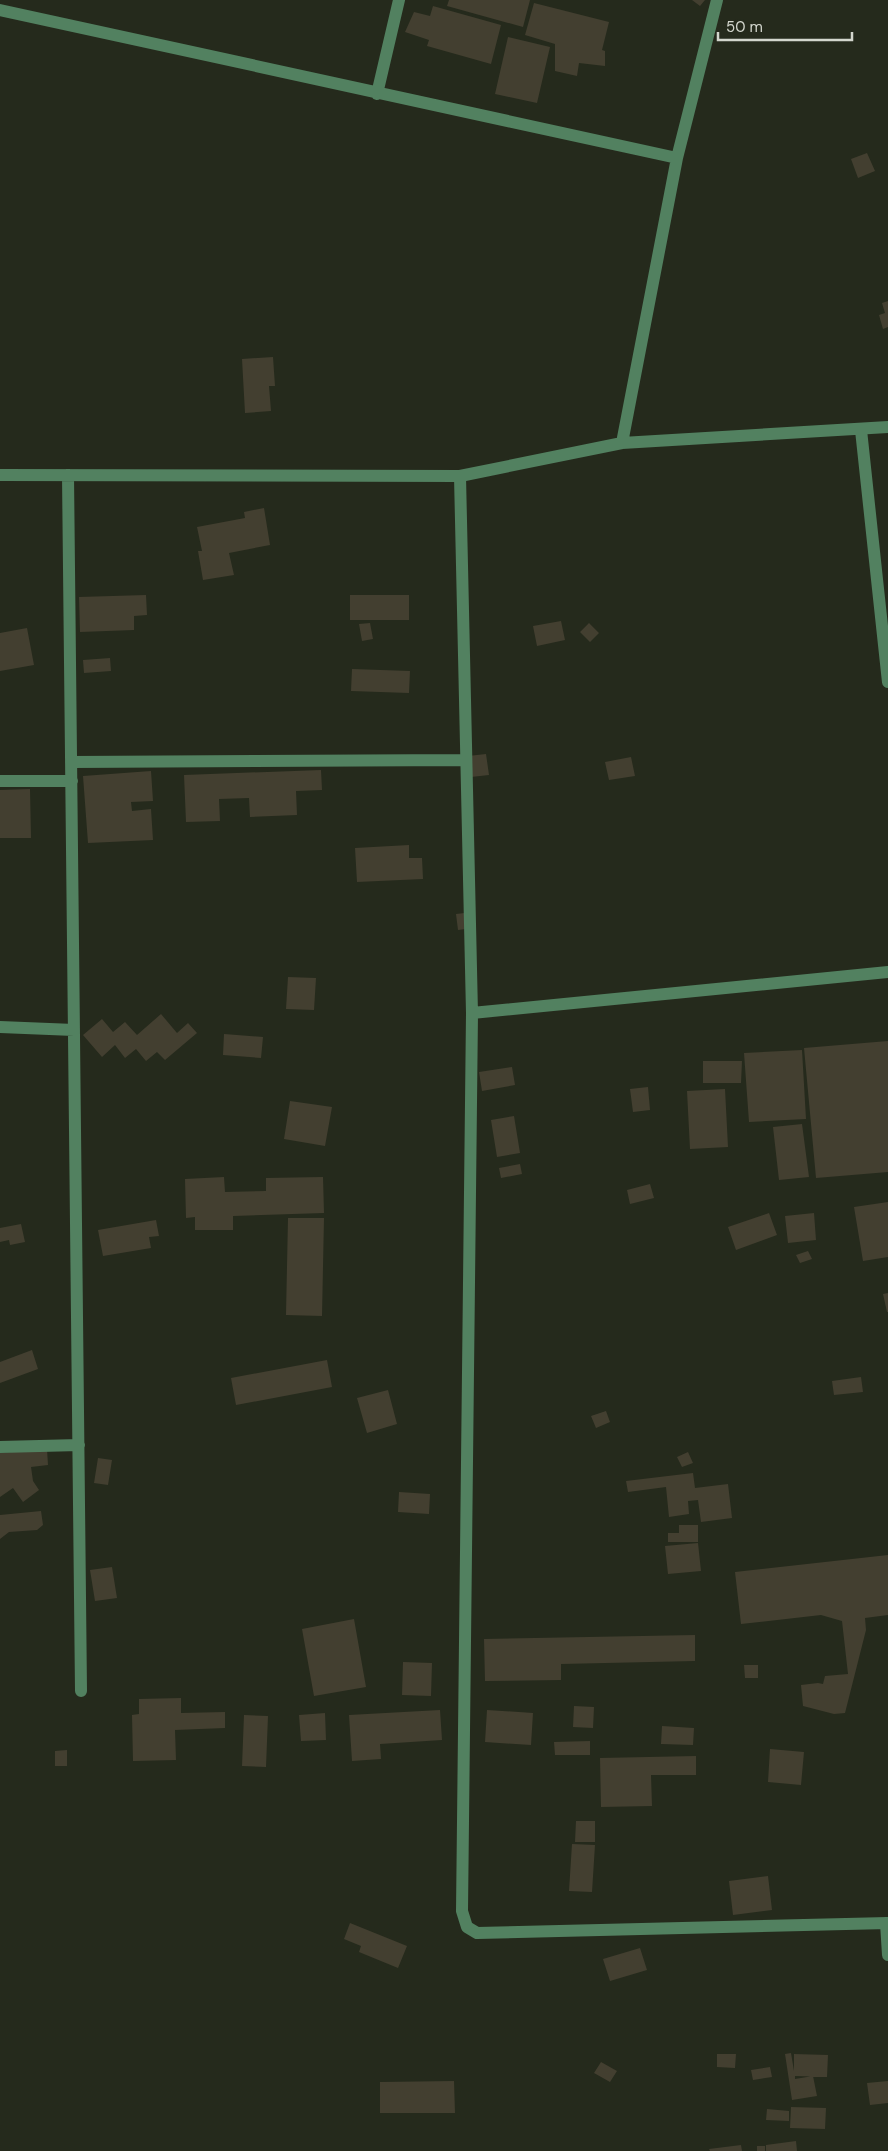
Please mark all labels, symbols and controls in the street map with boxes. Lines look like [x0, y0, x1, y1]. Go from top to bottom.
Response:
scale bar [718, 10, 852, 42]
text: 50 m [726, 17, 763, 37]

